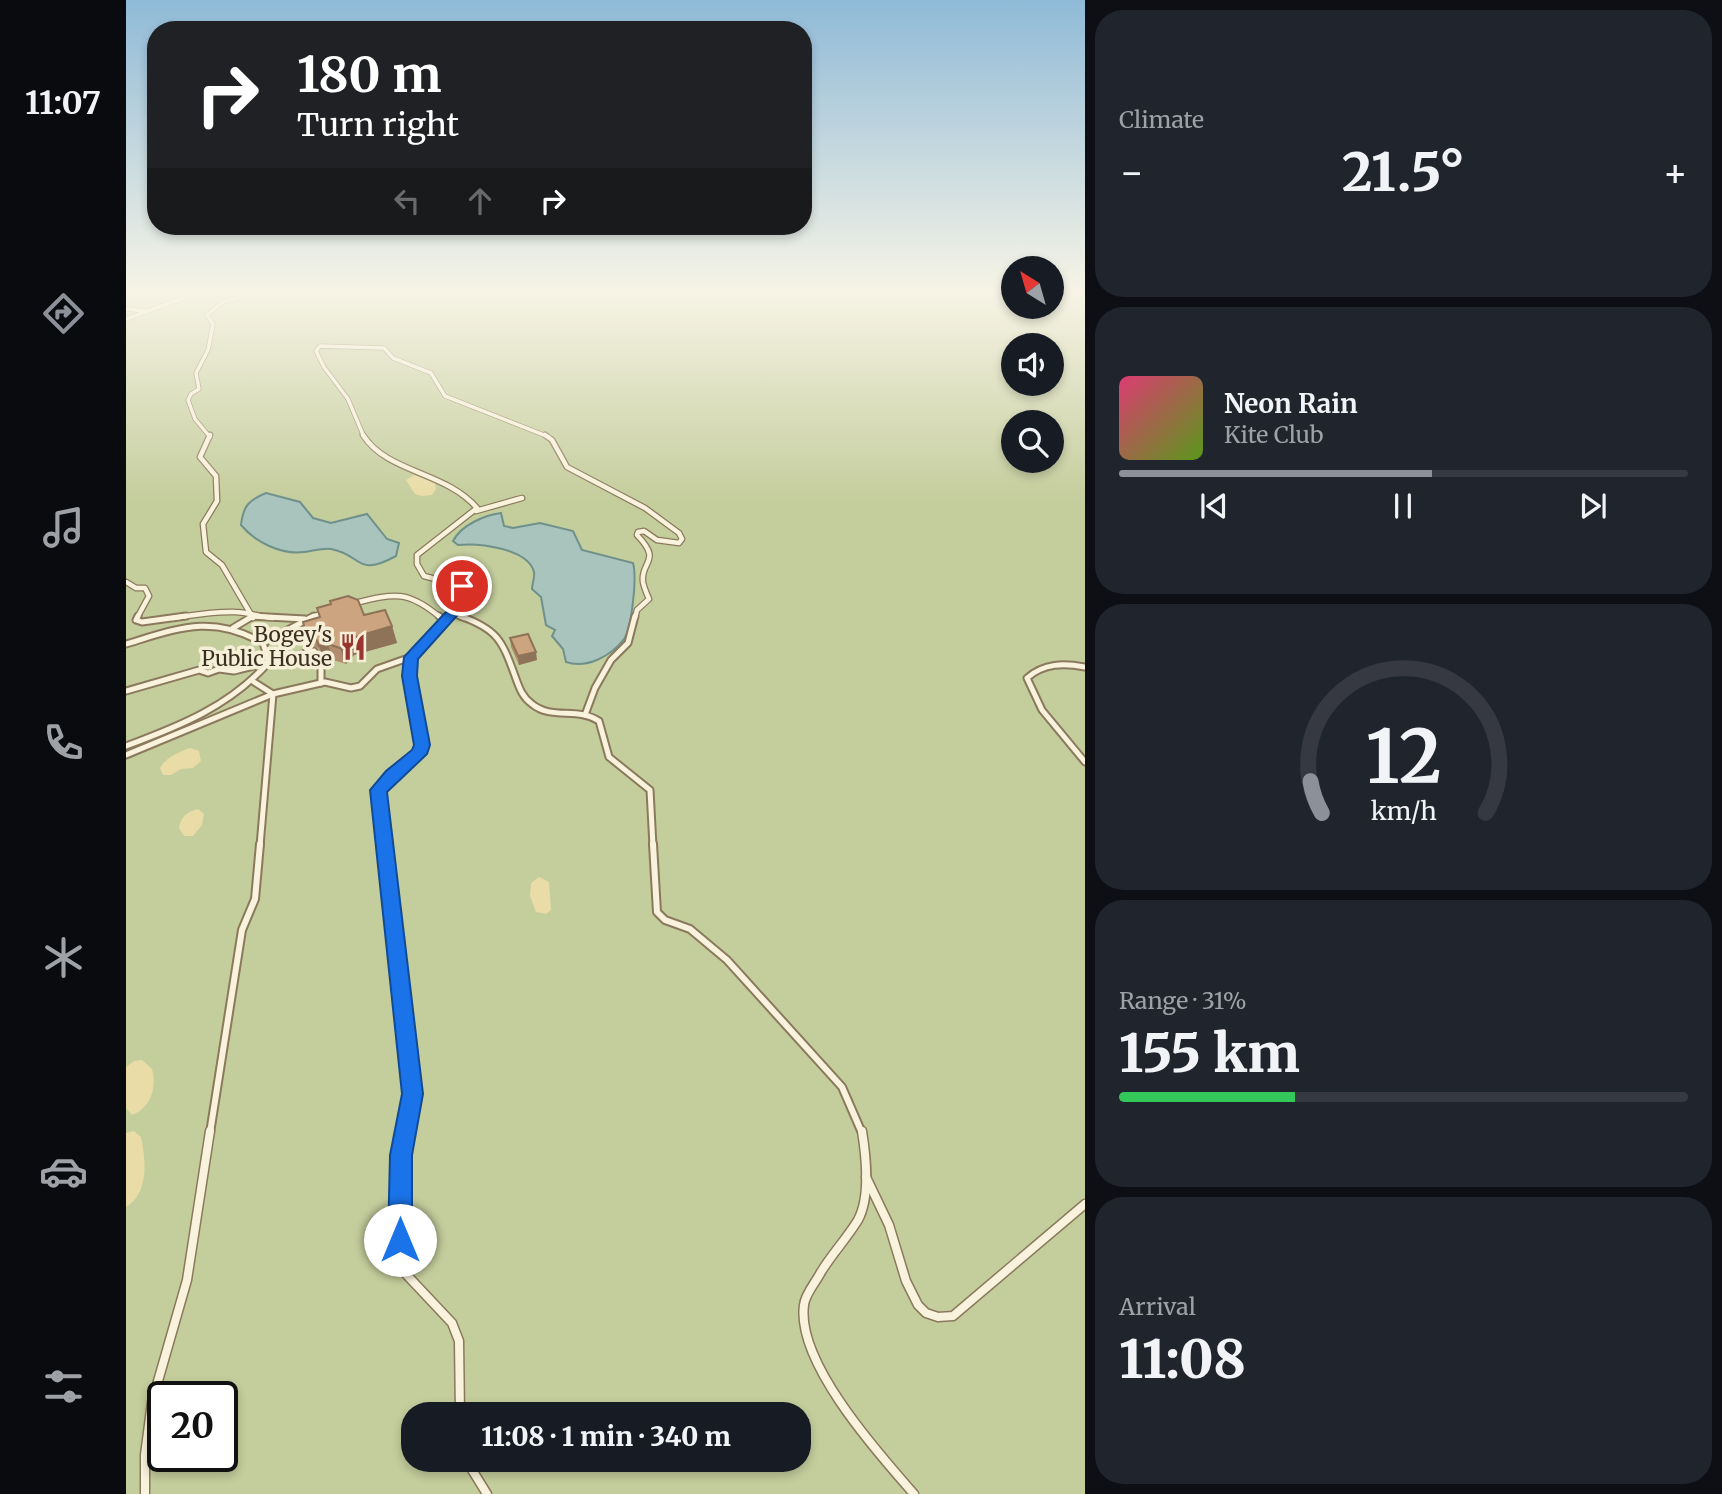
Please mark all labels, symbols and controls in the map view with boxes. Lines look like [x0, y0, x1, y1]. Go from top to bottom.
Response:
text: 180 m [297, 44, 442, 105]
icon: right [182, 49, 273, 140]
text: 11:07 [25, 83, 101, 123]
text: Turn right [297, 105, 459, 145]
text: Climate [1119, 105, 1204, 134]
text: 21.5° [1342, 140, 1465, 205]
text: − [1119, 149, 1144, 196]
text: + [1663, 149, 1688, 196]
icon: left [388, 182, 426, 220]
icon: ahead [461, 182, 499, 220]
icon: right [534, 182, 572, 220]
north arrow [1001, 256, 1064, 318]
map controls [1001, 256, 1064, 473]
icon: directions [39, 289, 88, 338]
button: sound [1001, 333, 1064, 396]
text: Neon Rain [1224, 387, 1358, 420]
button: search [1001, 410, 1064, 473]
text: Kite Club [1224, 420, 1323, 449]
icon: previous [1195, 487, 1233, 525]
icon: pause [1384, 487, 1422, 525]
icon: next [1574, 487, 1612, 525]
icon: music [39, 503, 88, 552]
pin [432, 556, 492, 616]
icon: arrive [443, 567, 481, 605]
place label: Bogey's Public House [201, 621, 332, 672]
restaurant icon: Bogey's Public House [338, 632, 368, 662]
text: 12 [1366, 711, 1441, 803]
icon: phone [39, 718, 88, 767]
text: km/h [1370, 795, 1437, 827]
icon: climate [39, 933, 88, 982]
text: Range · 31% [1119, 986, 1246, 1015]
text: 155 km [1119, 1021, 1300, 1086]
icon: car [39, 1147, 88, 1196]
position arrow [363, 1203, 437, 1277]
text: Arrival [1119, 1292, 1196, 1321]
text: 11:08 [1119, 1327, 1246, 1392]
icon: filters [39, 1362, 88, 1411]
speed limit sign: 20 [147, 1381, 238, 1472]
text: 11:08 · 1 min · 340 m [481, 1420, 731, 1453]

